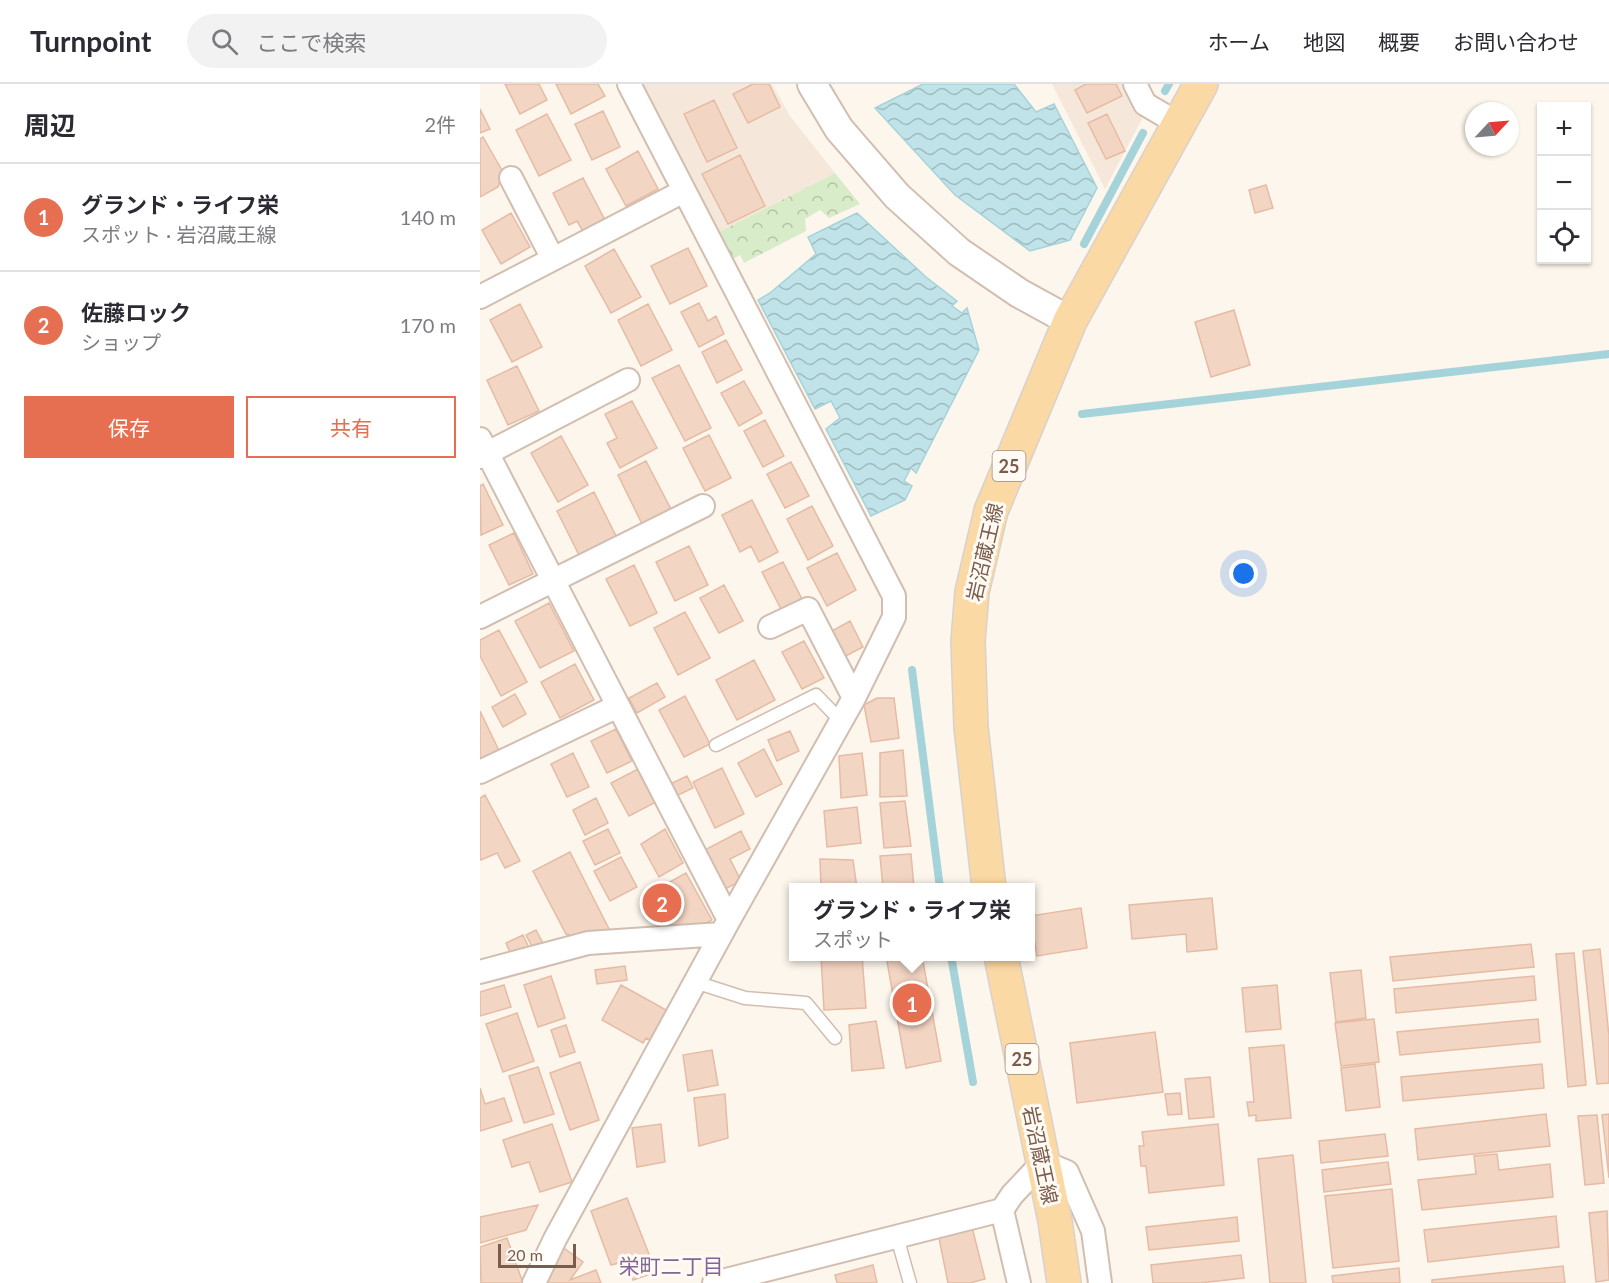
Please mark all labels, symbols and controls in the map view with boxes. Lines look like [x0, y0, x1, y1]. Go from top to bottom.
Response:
search box [187, 14, 607, 68]
text: Turnpoint [30, 24, 151, 58]
icon: search [208, 25, 241, 58]
text: ここで検索 [256, 29, 366, 56]
text: ホーム [1208, 29, 1270, 54]
text: 地図 [1303, 29, 1345, 54]
text: 概要 [1378, 29, 1420, 54]
text: お問い合わせ [1453, 29, 1579, 54]
north arrow [1465, 102, 1519, 156]
map controls [1537, 102, 1591, 264]
button: + [1537, 102, 1591, 156]
text: 周辺 [24, 109, 76, 141]
text: 2件 [424, 112, 456, 136]
button: − [1537, 156, 1591, 210]
text: グランド・ライフ栄 [81, 191, 279, 218]
text: 1 [38, 205, 49, 229]
text: 140 m [400, 205, 456, 229]
button: locate [1537, 210, 1591, 264]
text: スポット · 岩沼蔵王線 [81, 222, 276, 246]
text: 佐藤ロック [81, 299, 191, 326]
text: 2 [38, 313, 49, 337]
text: 170 m [400, 313, 456, 337]
text: ショップ [81, 330, 161, 354]
button: 保存 [24, 396, 234, 458]
button: 共有 [246, 396, 456, 458]
road number: 25 [992, 451, 1026, 481]
street label: 岩沼蔵王線 [961, 501, 1007, 603]
your location [1229, 559, 1258, 588]
pin: 2 [642, 880, 681, 926]
popup [789, 883, 1035, 961]
text: グランド・ライフ栄 [813, 896, 1011, 923]
text: スポット [813, 927, 893, 951]
pin: 1 [892, 980, 932, 1026]
road number: 25 [1006, 1044, 1038, 1074]
street label: 岩沼蔵王線 [1019, 1104, 1063, 1206]
scale bar [498, 1241, 576, 1268]
text: 20 m [507, 1245, 543, 1264]
district label: 栄町二丁目 [619, 1253, 724, 1278]

